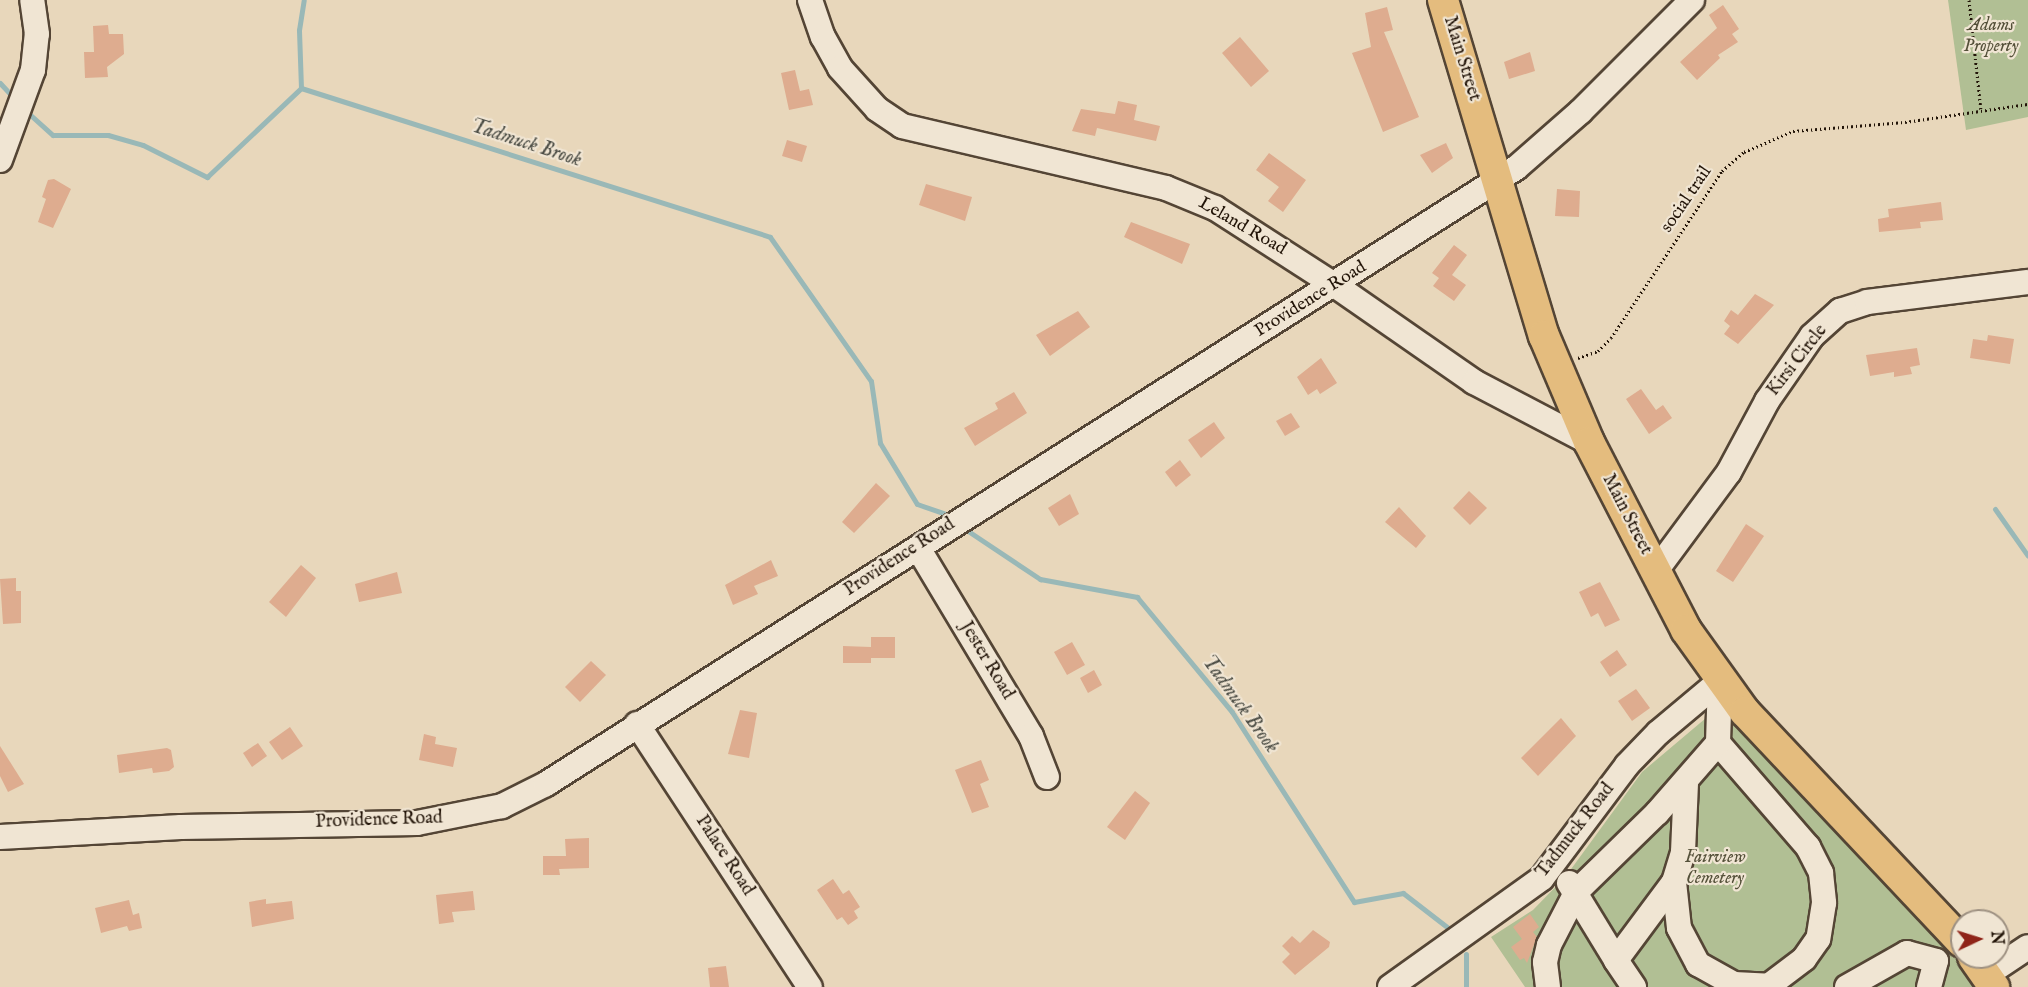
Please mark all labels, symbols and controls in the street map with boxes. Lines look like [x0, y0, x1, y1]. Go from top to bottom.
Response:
street label: Main Street [1438, 14, 1484, 104]
park label: Adams Property [1964, 16, 2018, 58]
water label: Tadmuck Brook [468, 114, 584, 172]
street label: social trail [1657, 163, 1717, 237]
street label: Leland Road [1194, 193, 1290, 261]
street label: Providence Road [1251, 257, 1371, 343]
street label: Kirsi Circle [1763, 321, 1833, 401]
street label: Main Street [1596, 471, 1656, 559]
street label: Providence Road [841, 514, 959, 602]
street label: Jester Road [954, 618, 1018, 704]
water label: Tadmuck Brook [1197, 650, 1283, 758]
street label: Tadmuck Road [1532, 779, 1620, 883]
street label: Providence Road [315, 808, 443, 834]
street label: Palace Road [690, 812, 758, 900]
park label: Fairview Cemetery [1685, 848, 1745, 890]
north arrow [1950, 909, 2010, 969]
text: N [1986, 930, 2006, 945]

